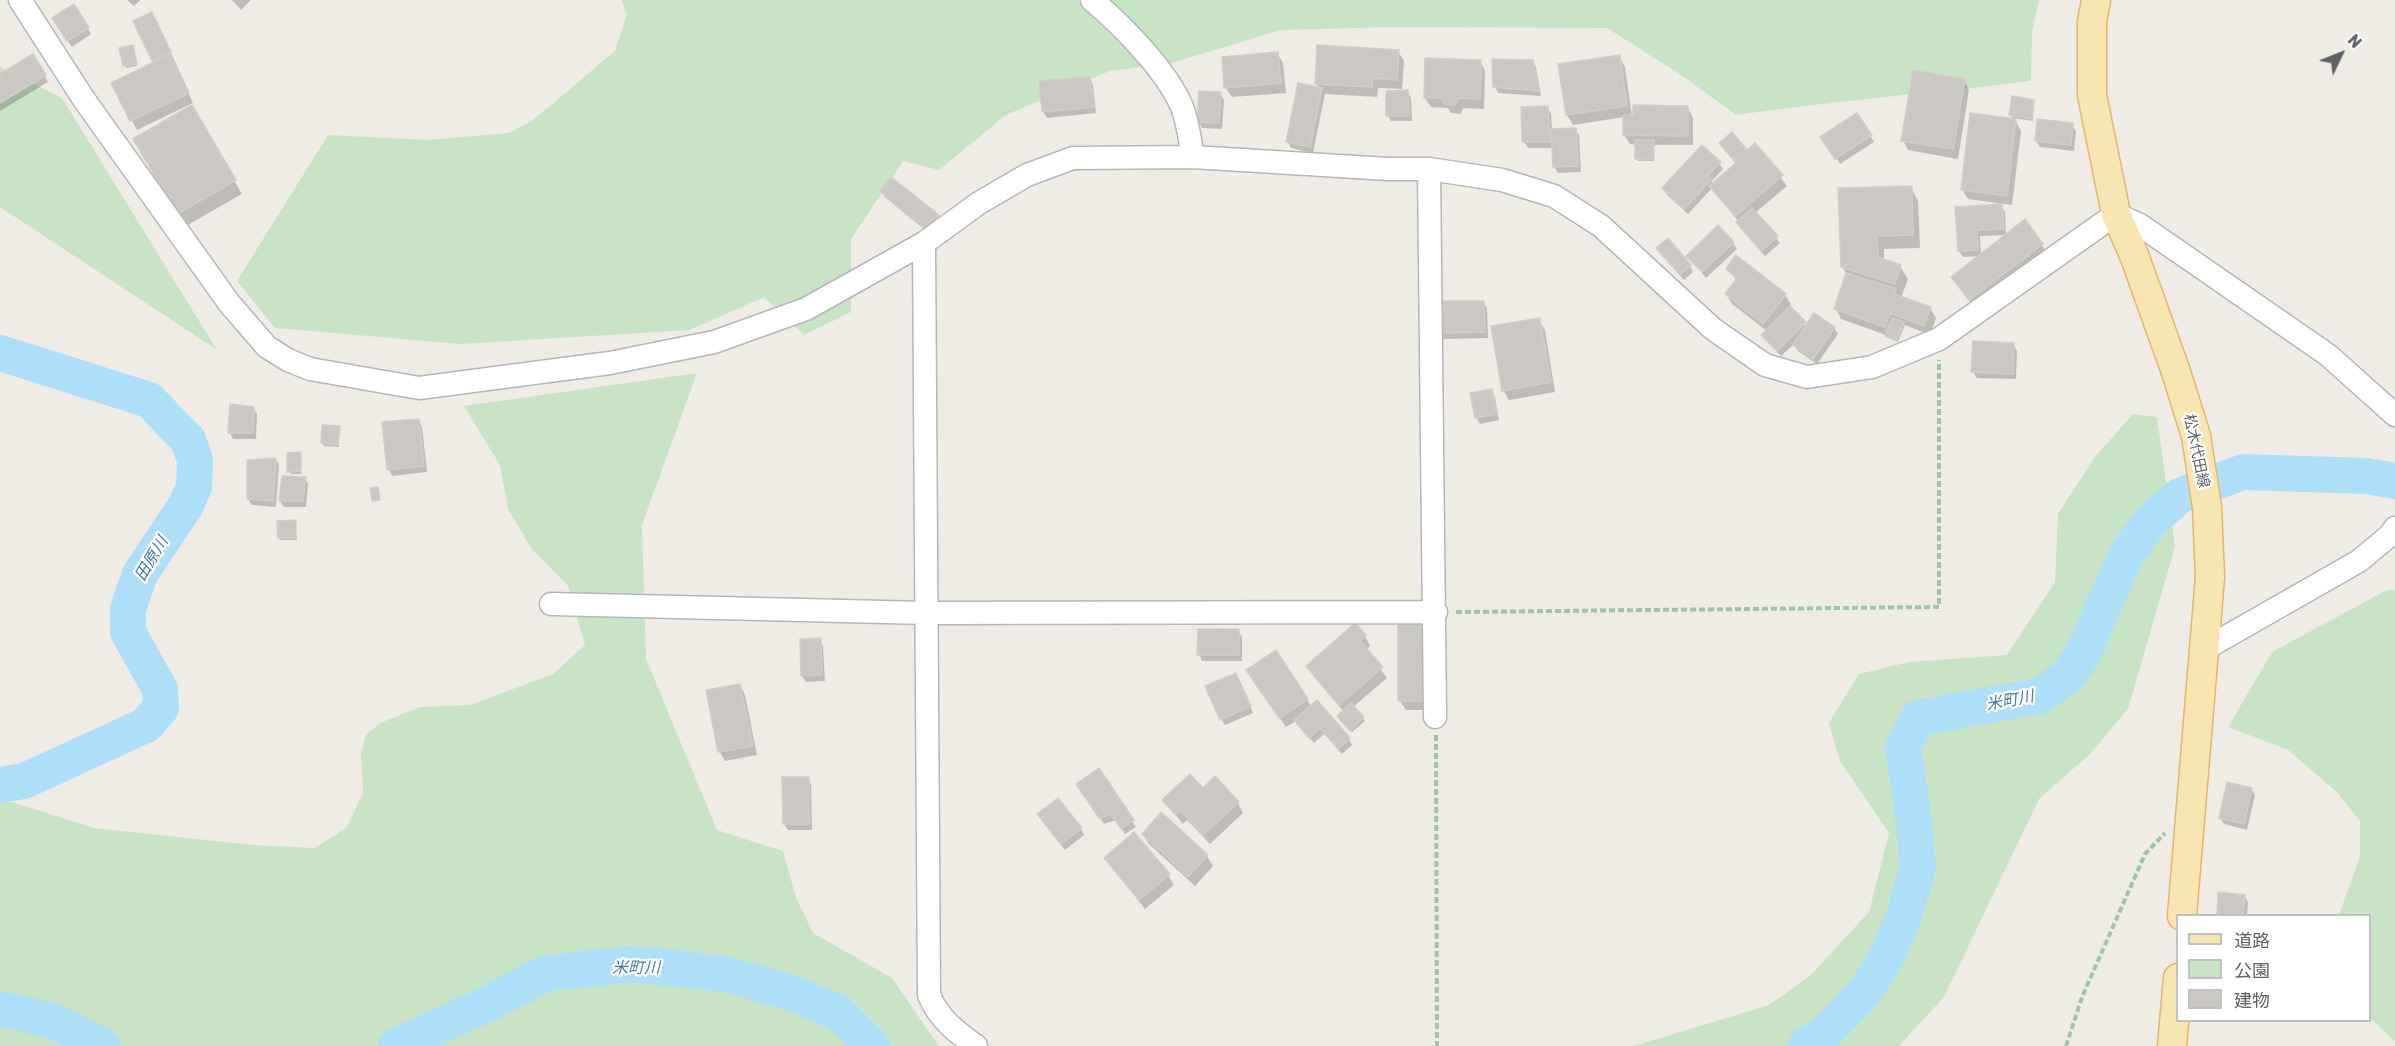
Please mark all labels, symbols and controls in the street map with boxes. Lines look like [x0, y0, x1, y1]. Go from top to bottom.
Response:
north arrow [2311, 24, 2371, 84]
text: N [2344, 31, 2365, 52]
street label: 松木代田線 [2179, 412, 2213, 490]
water label: 田原川 [131, 533, 173, 585]
water label: 米町川 [1985, 687, 2035, 715]
legend [2176, 914, 2371, 1022]
text: 道路 [2234, 930, 2270, 952]
water label: 米町川 [612, 958, 660, 978]
text: 公園 [2234, 960, 2270, 982]
text: 建物 [2234, 990, 2270, 1012]

